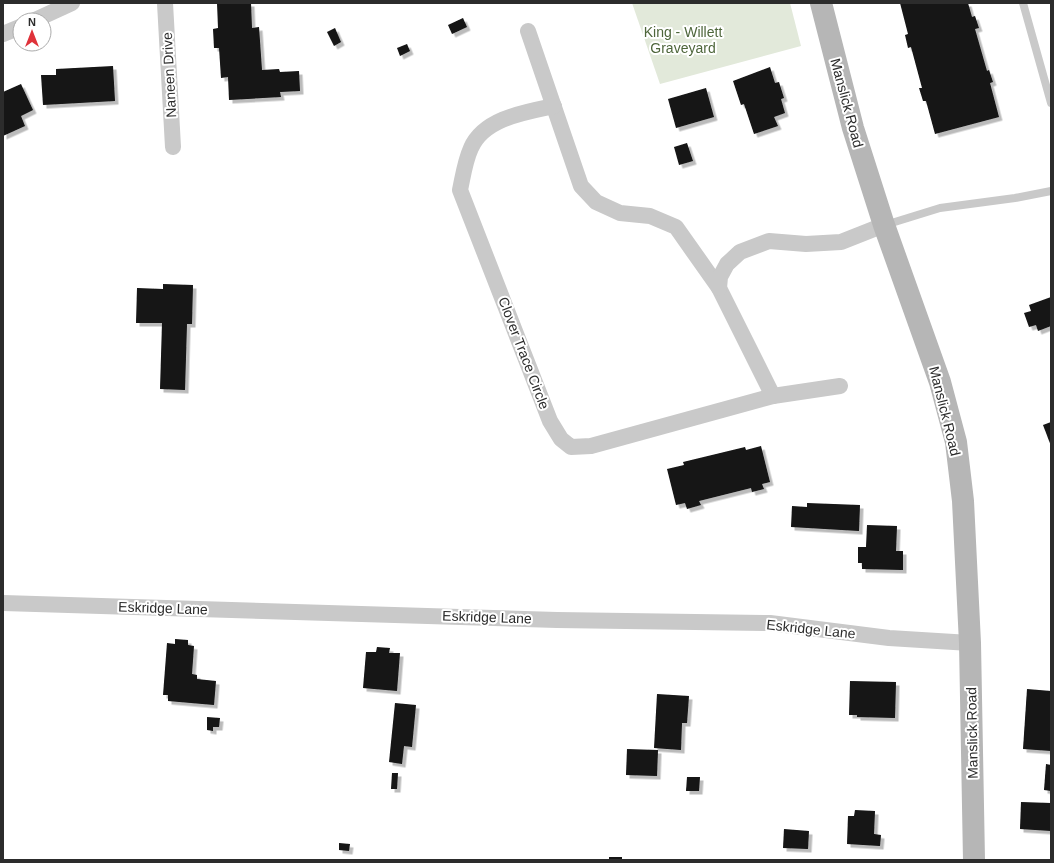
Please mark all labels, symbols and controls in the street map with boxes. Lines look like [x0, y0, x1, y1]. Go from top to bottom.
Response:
north arrow [12, 12, 52, 52]
text: N [28, 16, 36, 28]
park label: King - Willett Graveyard [644, 24, 722, 56]
street label: Naneen Drive [159, 32, 179, 118]
street label: Manslick Road [827, 57, 867, 149]
street label: Clover Trace Circle [495, 295, 553, 412]
street label: Manslick Road [926, 365, 964, 457]
street label: Eskridge Lane [118, 598, 208, 618]
street label: Eskridge Lane [442, 607, 532, 627]
street label: Eskridge Lane [766, 616, 857, 642]
street label: Manslick Road [963, 687, 981, 779]

